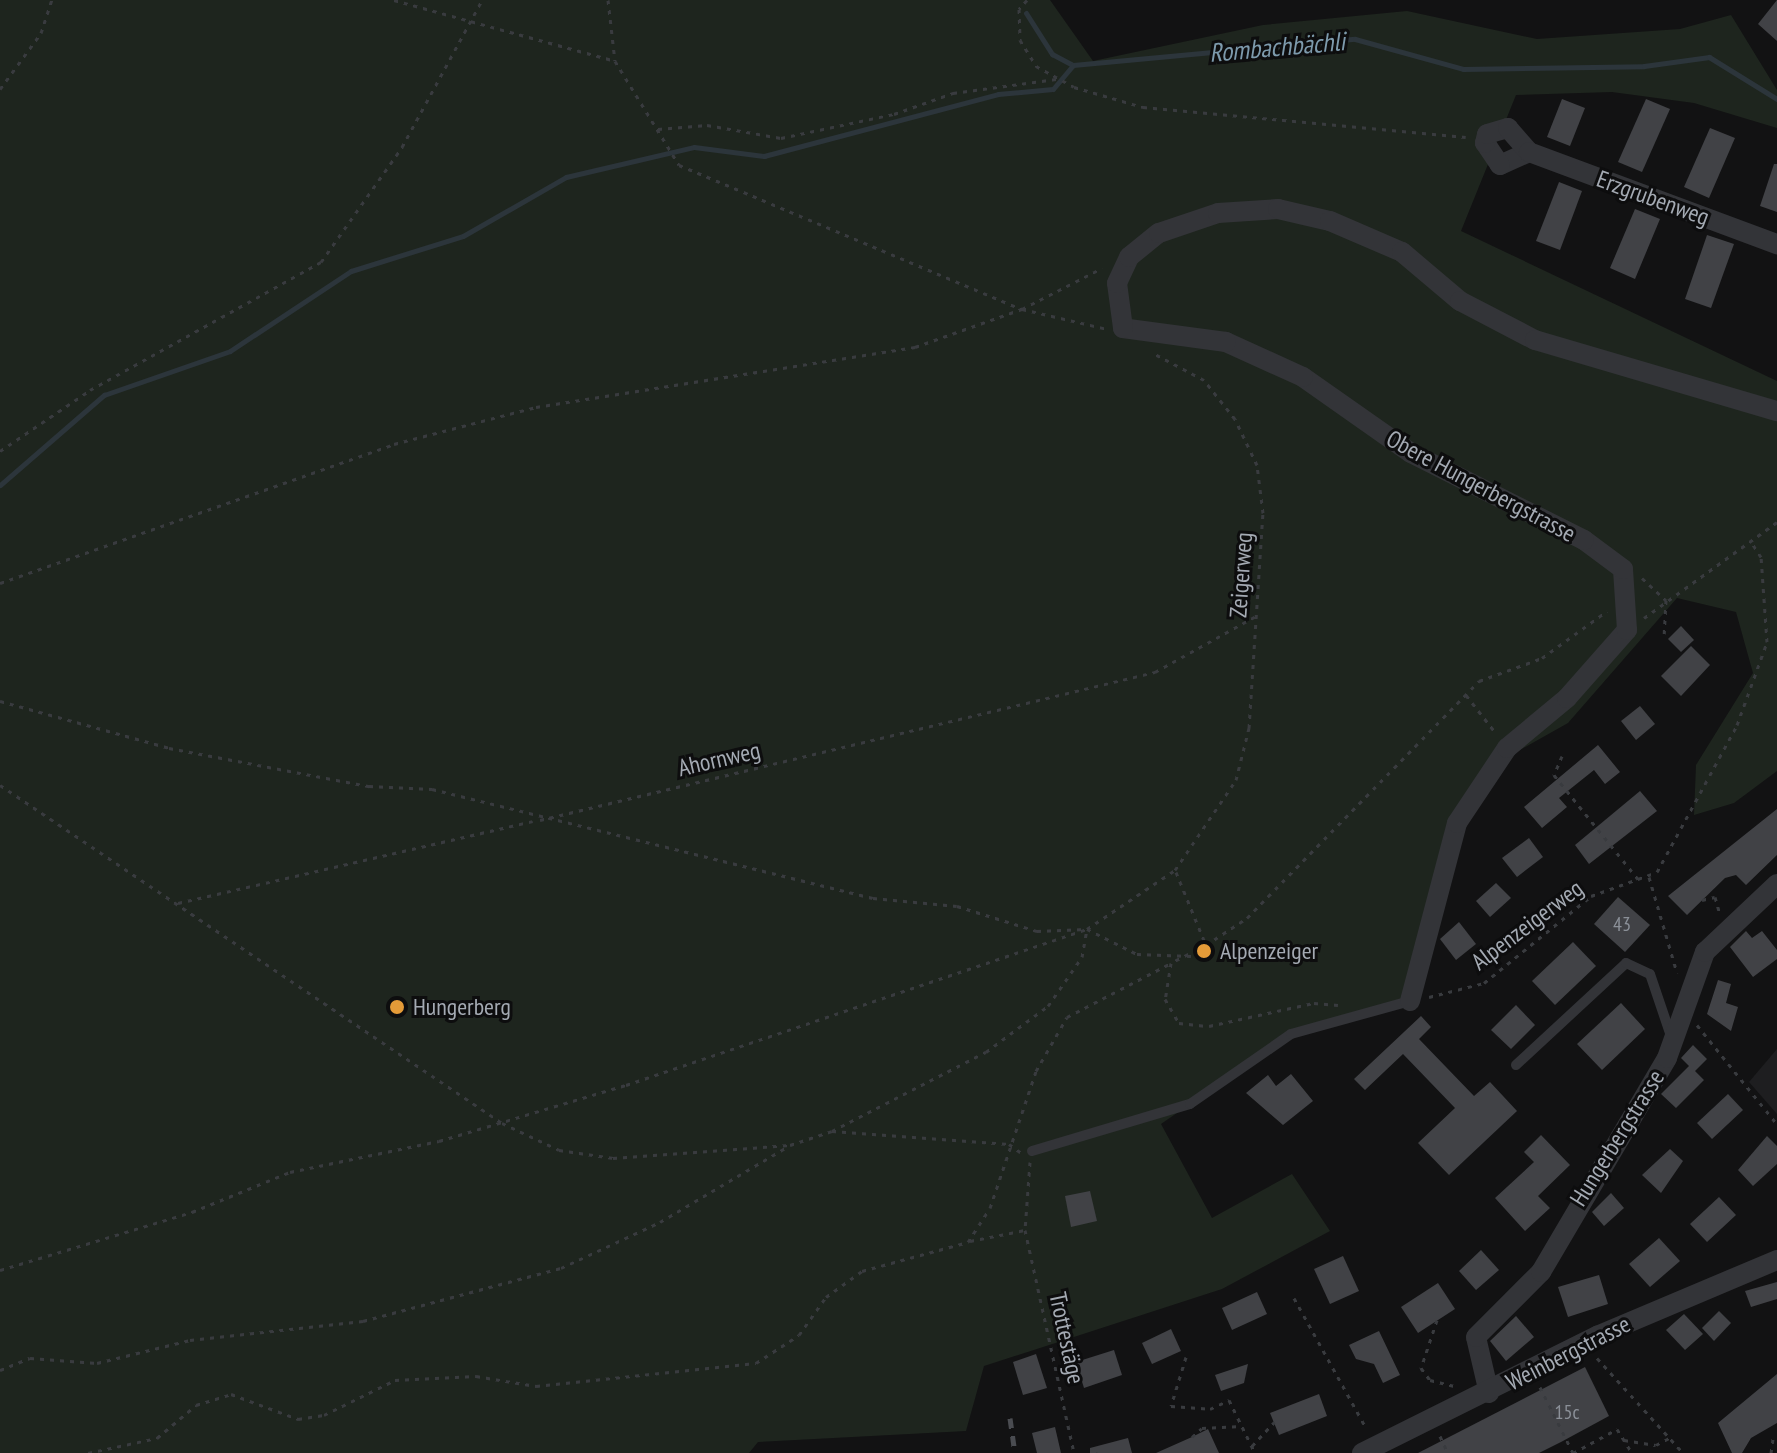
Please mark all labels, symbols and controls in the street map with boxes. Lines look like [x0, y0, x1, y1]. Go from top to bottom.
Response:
water label: Rombachbächli [1208, 26, 1346, 68]
street label: Erzgrubenweg [1593, 164, 1713, 232]
street label: Obere Hungerbergstrasse [1382, 424, 1580, 548]
street label: Zeigerweg [1224, 531, 1258, 619]
street label: Ahornweg [675, 736, 763, 782]
street label: Alpenzeigerweg [1466, 874, 1588, 976]
house number: 43 [1613, 912, 1631, 936]
place label: Alpenzeiger [1220, 937, 1318, 965]
marker: Alpenzeiger [1195, 942, 1213, 960]
place label: Hungerberg [413, 993, 511, 1021]
marker: Hungerberg [388, 998, 406, 1016]
street label: Hungerbergstrasse [1564, 1065, 1670, 1211]
street label: Trottestäge [1043, 1289, 1091, 1387]
street label: Weinbergstrasse [1501, 1309, 1635, 1397]
house number: 15c [1554, 1400, 1580, 1424]

